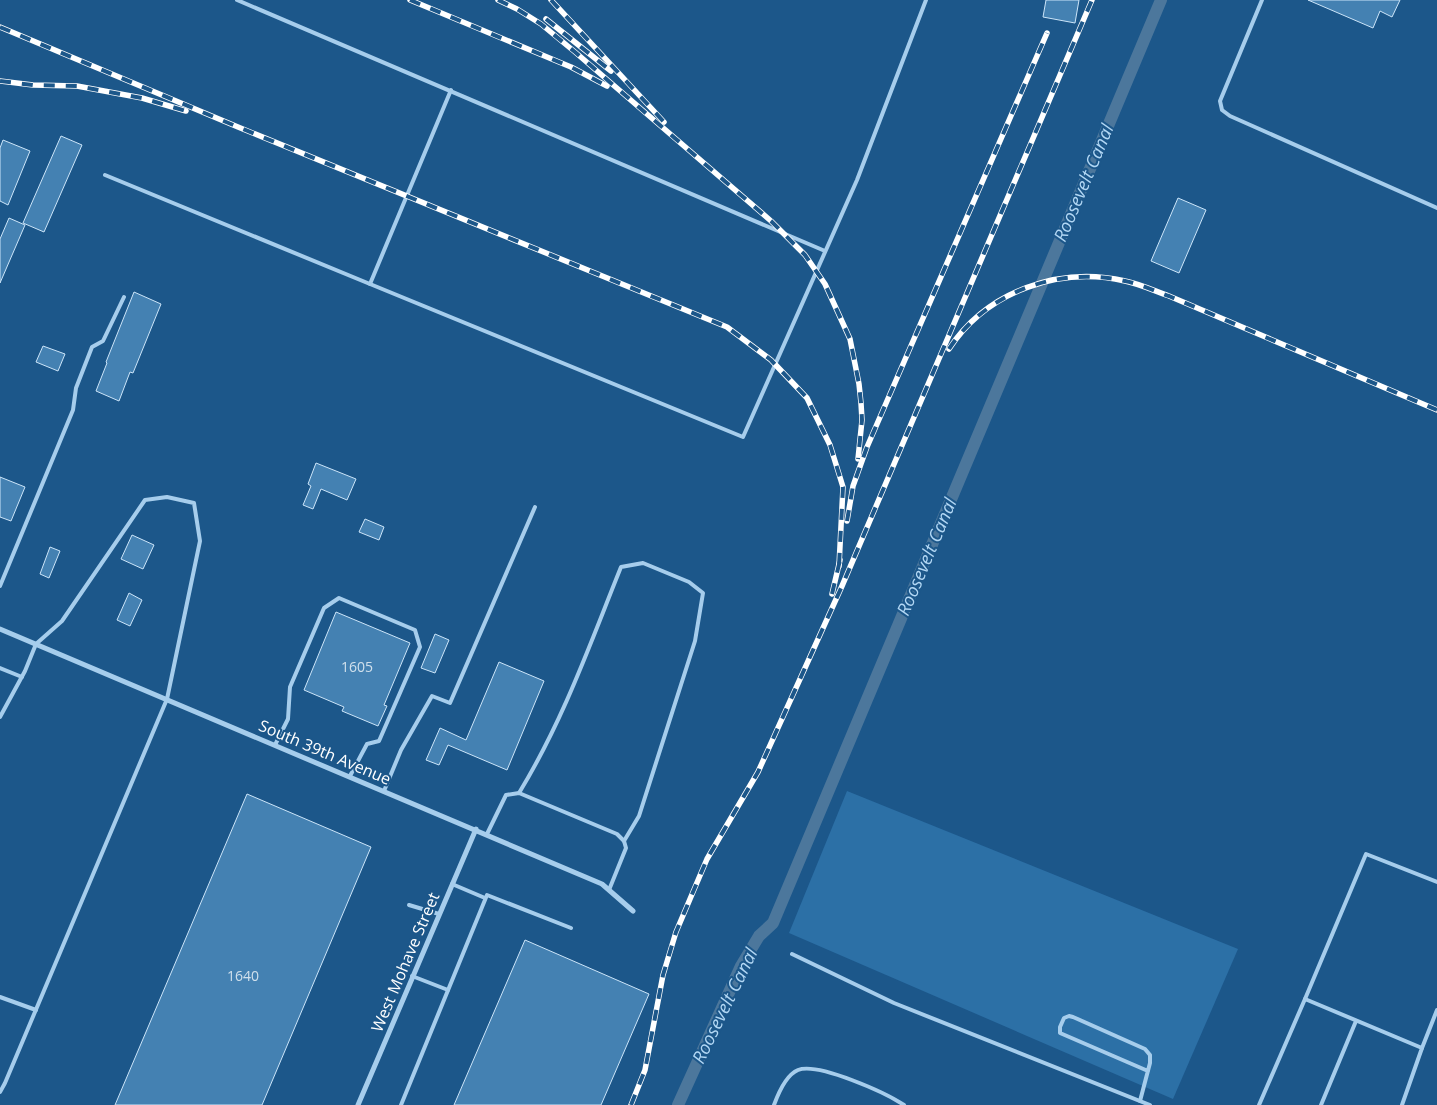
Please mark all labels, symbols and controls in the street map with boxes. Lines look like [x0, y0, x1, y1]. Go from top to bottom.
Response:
water label: Roosevelt Canal [1048, 120, 1119, 245]
water label: Roosevelt Canal [891, 494, 962, 619]
house number: 1605 [341, 657, 373, 676]
street label: South 39th Avenue [256, 714, 394, 790]
street label: West Mohave Street [366, 888, 445, 1035]
water label: Roosevelt Canal [686, 943, 763, 1067]
house number: 1640 [227, 966, 259, 985]

